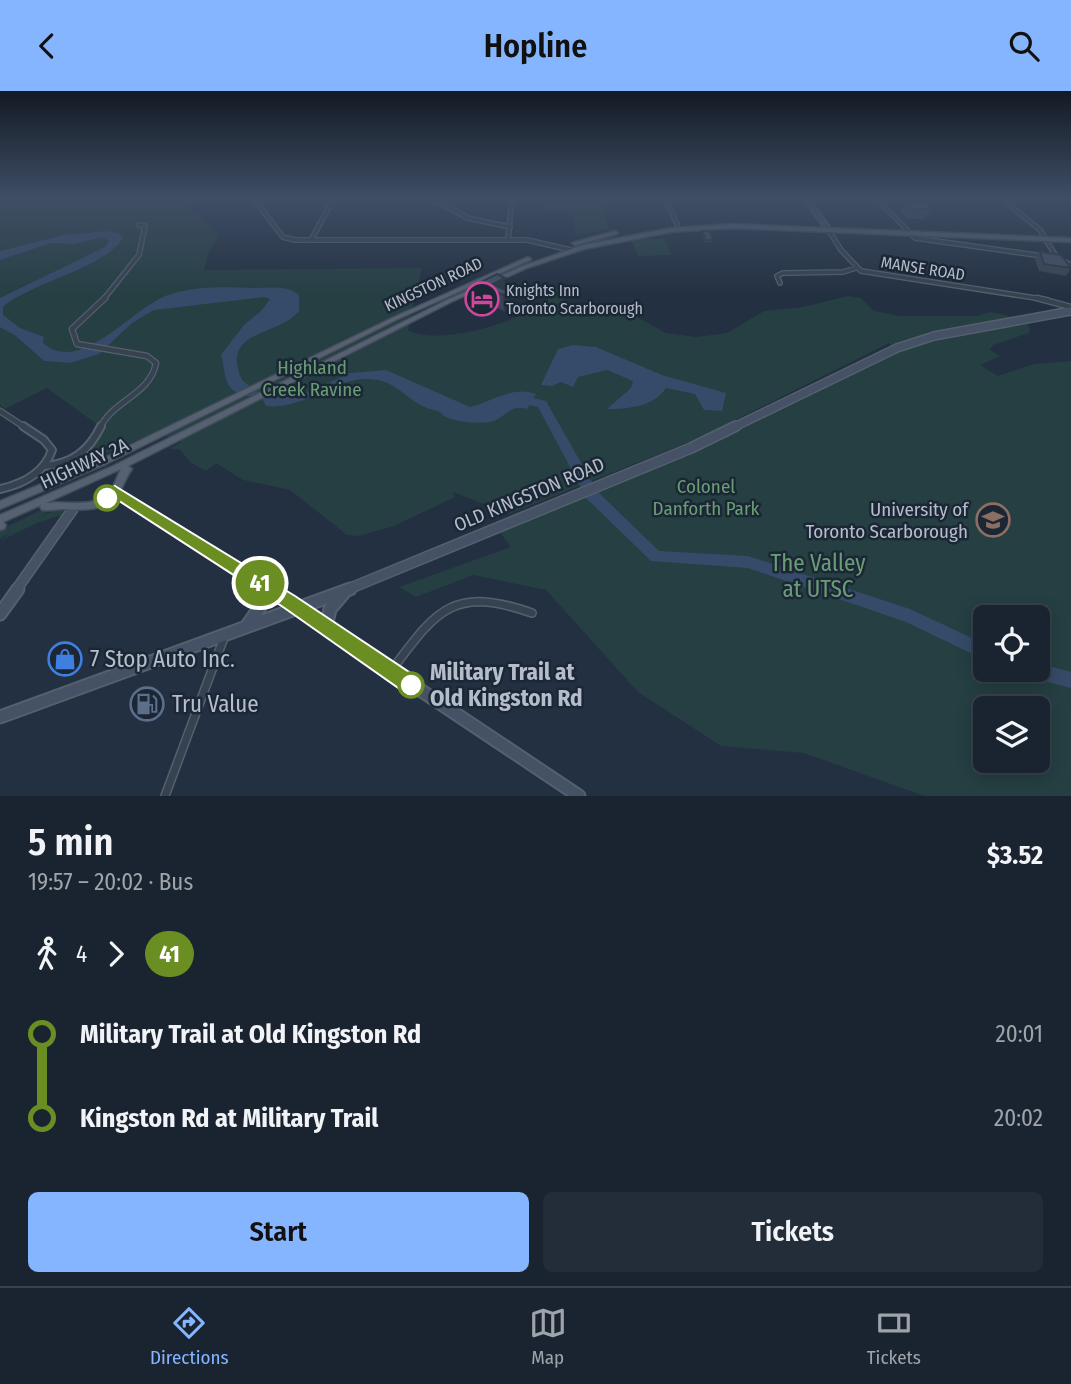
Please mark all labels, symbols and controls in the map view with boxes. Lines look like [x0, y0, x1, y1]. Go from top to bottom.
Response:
icon: back [28, 27, 66, 65]
text: Hopline [484, 27, 587, 65]
icon: search [1005, 27, 1043, 65]
street label: MANSE ROAD [880, 252, 966, 285]
street label: KINGSTON ROAD [381, 254, 485, 315]
hotel icon: Knights Inn Toronto Scarborough [463, 280, 501, 318]
place label: Knights Inn Toronto Scarborough [506, 281, 643, 318]
park label: Highland Creek Ravine [262, 356, 362, 401]
street label: HIGHWAY 2A [37, 433, 132, 494]
street label: OLD KINGSTON ROAD [450, 452, 608, 537]
park label: Colonel Danforth Park [653, 475, 760, 520]
unlabelled marker [94, 485, 120, 511]
place label: University of Toronto Scarborough [805, 498, 969, 543]
school or university icon: University of Toronto Scarborough [974, 501, 1012, 539]
park label: The Valley at UTSC [771, 549, 866, 603]
line badge: 41 [229, 560, 292, 606]
text: 41 [250, 569, 270, 597]
map controls [973, 605, 1050, 773]
button: locate [973, 605, 1050, 682]
shop icon: 7 Stop Auto Inc. [46, 640, 84, 678]
place label: 7 Stop Auto Inc. [90, 645, 235, 673]
place label: Military Trail at Old Kingston Rd [430, 658, 583, 712]
marker: Military Trail at Old Kingston Rd [398, 672, 424, 698]
fuel station icon: Tru Value [128, 685, 166, 723]
place label: Tru Value [172, 690, 259, 718]
button: layers [973, 696, 1050, 773]
text: 5 min [28, 819, 113, 865]
text: $3.52 [987, 840, 1043, 871]
text: 19:57 – 20:02 · Bus [28, 868, 193, 896]
icon: walk [28, 935, 66, 973]
icon: forward [97, 935, 135, 973]
text: 4 [76, 940, 87, 968]
text: 41 [159, 940, 180, 968]
text: Military Trail at Old Kingston Rd [80, 1019, 421, 1050]
text: 20:01 [996, 1020, 1043, 1048]
text: Kingston Rd at Military Trail [80, 1103, 378, 1134]
text: 20:02 [994, 1104, 1043, 1132]
button: Start [28, 1192, 529, 1272]
button: Tickets [543, 1192, 1043, 1272]
tab: Directions [150, 1304, 229, 1369]
tab: Map [529, 1304, 567, 1369]
tab: Tickets [867, 1304, 921, 1369]

